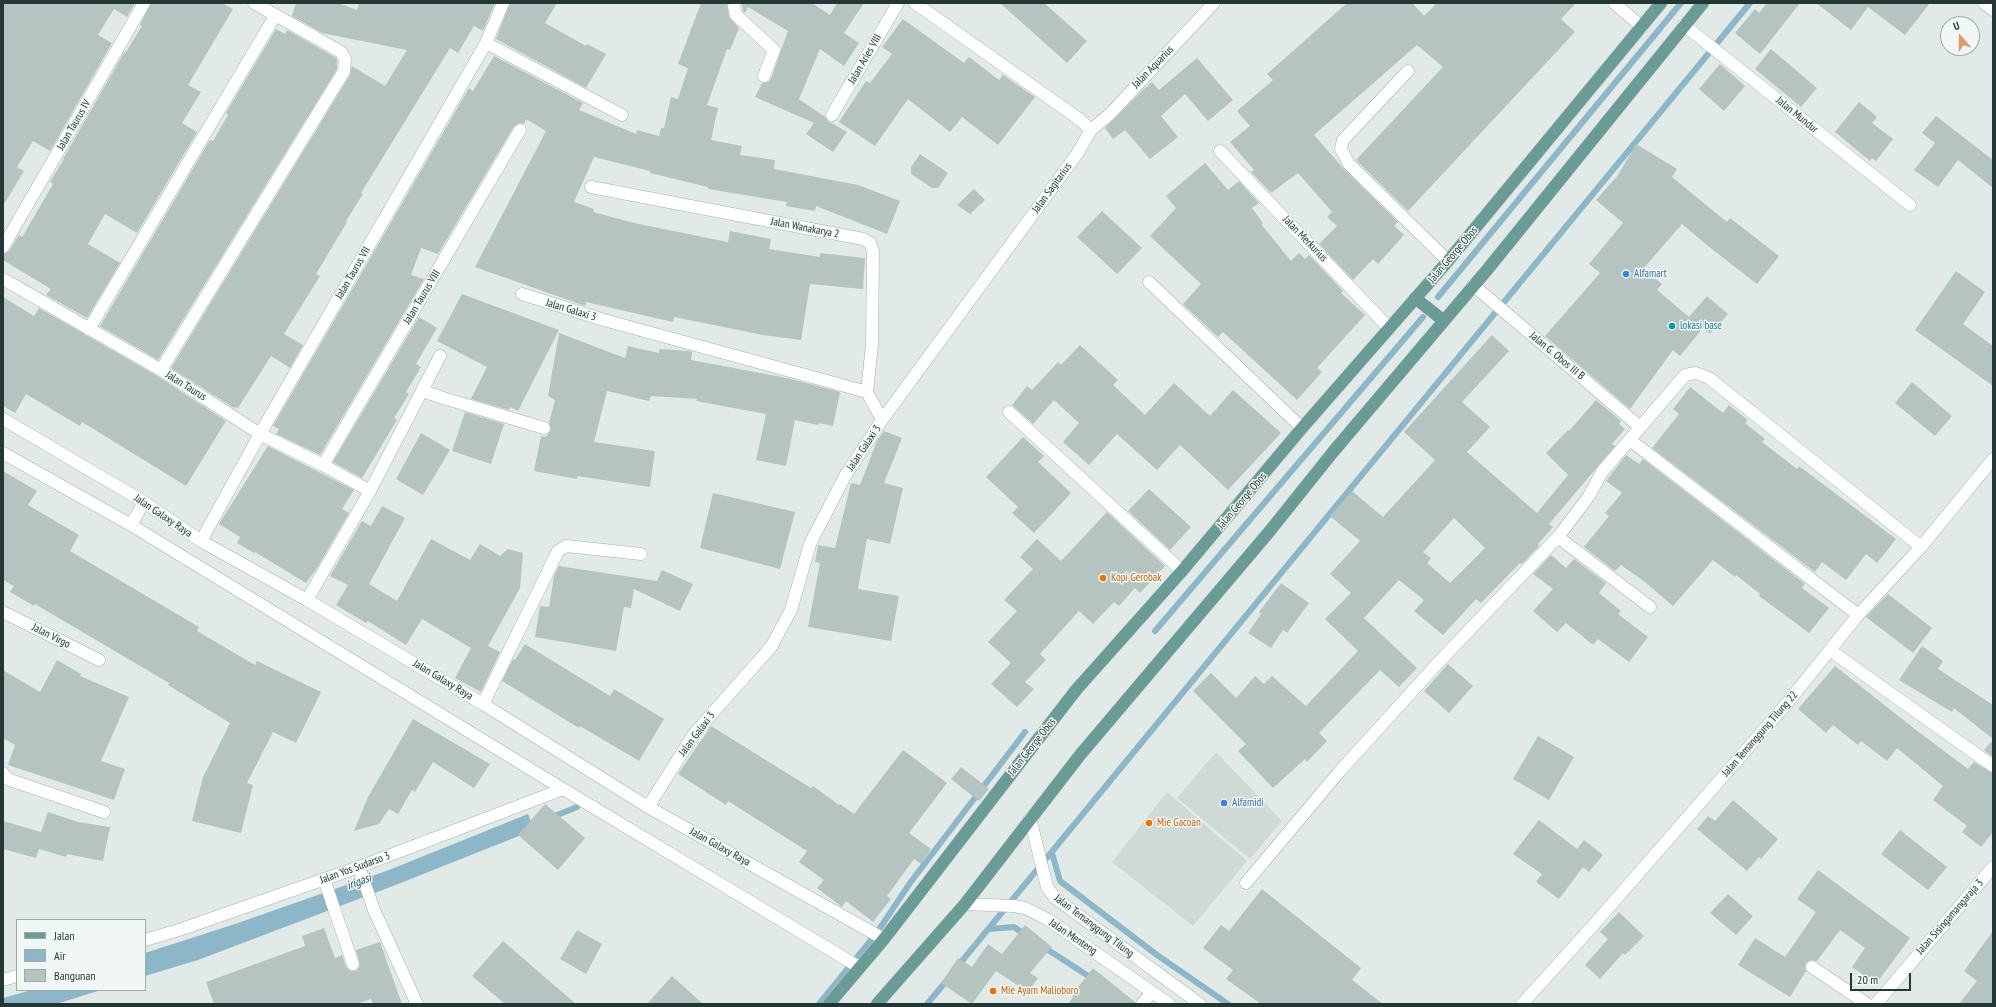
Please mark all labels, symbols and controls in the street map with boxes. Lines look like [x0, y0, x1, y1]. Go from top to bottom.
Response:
north arrow [1940, 16, 1980, 56]
text: U [1951, 18, 1961, 33]
street label: Jalan Aries VIII [845, 32, 885, 86]
street label: Jalan Aquarius [1129, 43, 1177, 91]
street label: Jalan Mundur [1773, 94, 1821, 136]
street label: Jalan Taurus IV [54, 98, 94, 152]
street label: Jalan Sagitarius [1029, 160, 1075, 216]
street label: Jalan Merkurius [1280, 213, 1330, 265]
street label: Jalan Wanakarya 2 [770, 215, 840, 241]
street label: Jalan George Obos [1426, 224, 1480, 286]
street label: Jalan Taurus VII [333, 244, 373, 302]
street label: Jalan Taurus VIII [401, 267, 443, 327]
place label: Alfamart [1634, 267, 1667, 281]
marker: Alfamart [1621, 269, 1631, 279]
street label: Jalan Galaxi 3 [544, 296, 598, 324]
place label: lokasi base [1680, 319, 1722, 333]
marker: lokasi base [1667, 321, 1677, 331]
street label: Jalan G. Obos III B [1527, 329, 1587, 383]
street label: Jalan Taurus [163, 368, 209, 404]
street label: Jalan Galaxi 3 [844, 423, 884, 473]
street label: Jalan George Obos [1215, 470, 1269, 532]
street label: Jalan Galaxy Raya [131, 492, 195, 540]
place label: Kopi Gerobak [1111, 571, 1161, 585]
marker: Kopi Gerobak [1098, 573, 1108, 583]
street label: Jalan Virgo [30, 621, 72, 651]
street label: Jalan Galaxy Raya [411, 657, 475, 703]
street label: Jalan Temanggung Tilung 22 [1719, 689, 1801, 779]
street label: Jalan Galaxi 3 [676, 709, 718, 759]
street label: Jalan George Obos [1005, 715, 1059, 779]
place label: Alfamidi [1232, 796, 1264, 810]
marker: Alfamidi [1219, 798, 1229, 808]
place label: Mie Gacoan [1157, 816, 1201, 830]
marker: Mie Gacoan [1144, 818, 1154, 828]
street label: Jalan Galaxy Raya [687, 825, 753, 869]
street label: Jalan Yos Sudarso 3 [318, 849, 392, 887]
water label: irigasi [345, 871, 373, 893]
street label: Jalan Sisingamangaraja 3 [1914, 877, 1986, 957]
street label: Jalan Temanggung Tilung [1052, 892, 1136, 960]
street label: Jalan Menteng [1047, 916, 1099, 958]
legend [16, 919, 146, 991]
text: Jalan [54, 928, 75, 943]
text: Air [54, 948, 66, 963]
scale bar [1852, 965, 1913, 991]
text: Bangunan [54, 968, 95, 983]
text: 20 m [1857, 972, 1878, 987]
place label: Mie Ayam Malioboro [1001, 984, 1079, 998]
marker: Mie Ayam Malioboro [988, 986, 998, 996]

